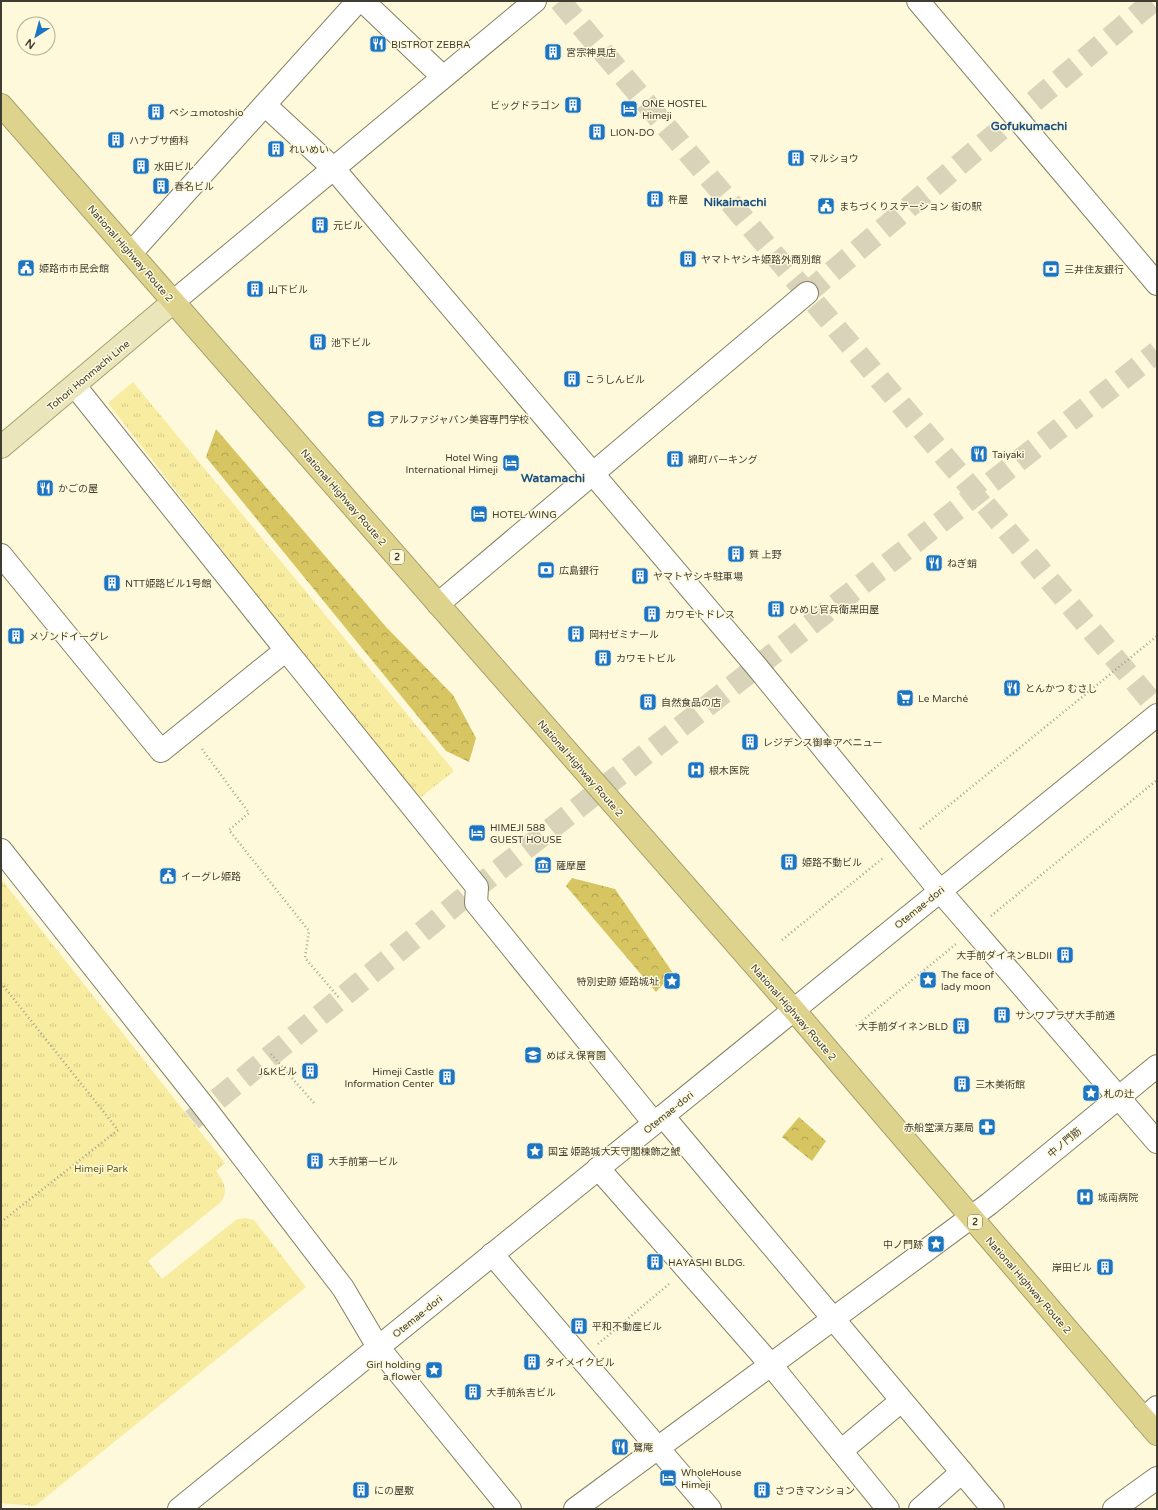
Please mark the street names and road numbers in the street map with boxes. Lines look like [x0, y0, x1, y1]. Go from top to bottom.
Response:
street label: National Highway Route 2 [85, 203, 175, 304]
street label: Tohori Honmachi Line [45, 338, 132, 414]
street label: National Highway Route 2 [298, 447, 388, 548]
road number: 2 [390, 550, 404, 564]
street label: National Highway Route 2 [535, 718, 625, 819]
street label: Otemae-dori [892, 884, 947, 932]
street label: National Highway Route 2 [748, 962, 838, 1063]
street label: Otemae-dori [641, 1089, 696, 1137]
street label: 中ノ門筋 [1045, 1125, 1084, 1160]
road number: 2 [968, 1215, 982, 1229]
street label: National Highway Route 2 [983, 1235, 1073, 1336]
street label: Otemae-dori [390, 1293, 445, 1341]

